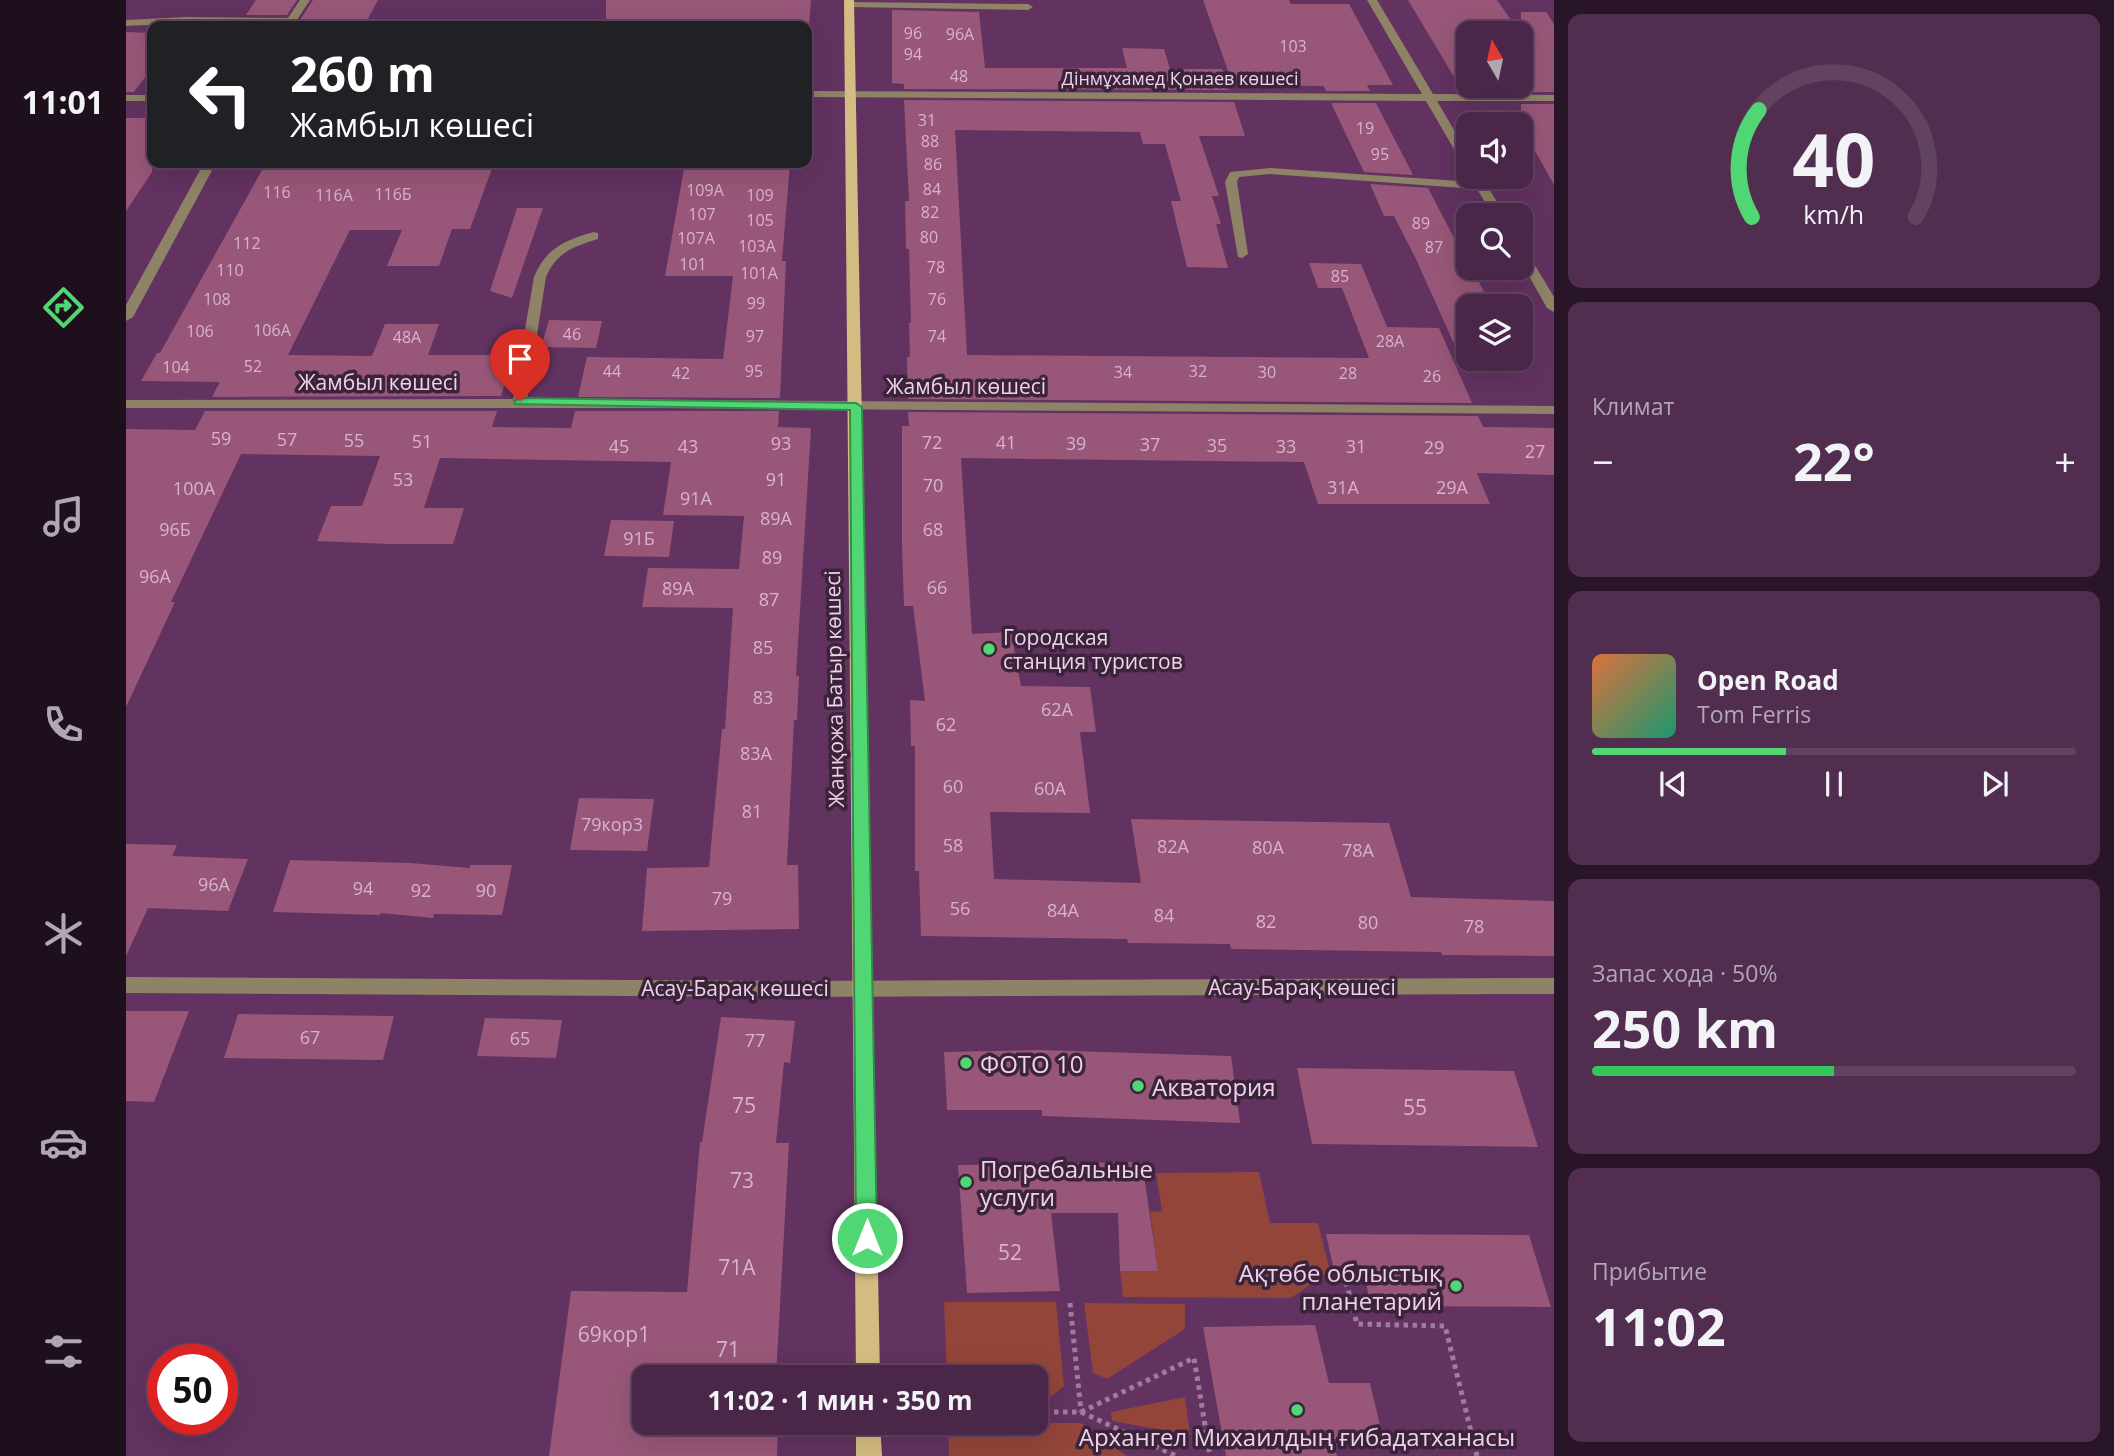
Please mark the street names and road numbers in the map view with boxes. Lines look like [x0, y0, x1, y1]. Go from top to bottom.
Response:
street label: Дінмұхамед Қонаев көшесі [1062, 66, 1298, 90]
street label: Жамбыл көшесі [298, 368, 458, 396]
street label: Жамбыл көшесі [886, 372, 1046, 400]
street label: Жанқожа Батыр көшесі [818, 570, 850, 808]
street label: Асау-Барақ көшесі [1208, 973, 1396, 1001]
street label: Асау-Барақ көшесі [641, 974, 829, 1002]

